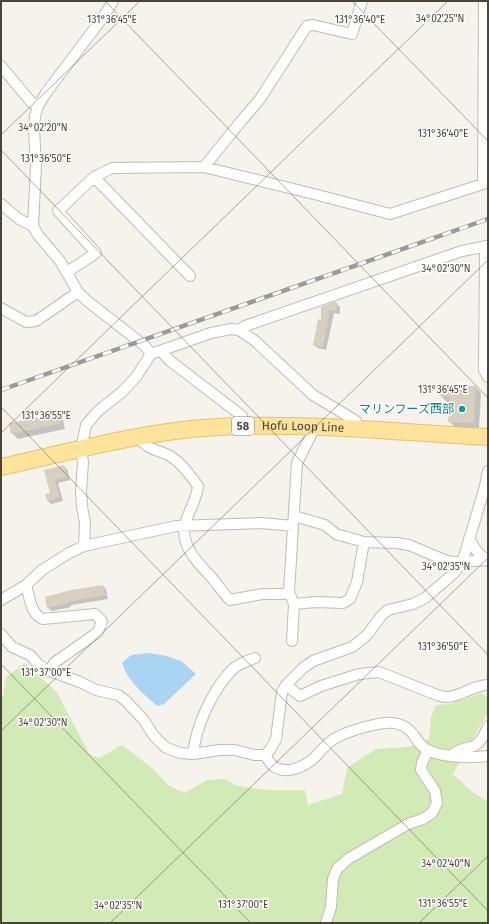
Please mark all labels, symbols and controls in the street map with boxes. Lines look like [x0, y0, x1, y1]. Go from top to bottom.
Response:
text: 34°02'25"N [416, 13, 464, 25]
text: 131°36'45"E [87, 14, 137, 26]
text: 131°36'40"E [335, 14, 385, 26]
text: 34°02'20"N [18, 122, 68, 134]
text: 131°36'40"E [418, 128, 468, 140]
text: 131°36'50"E [21, 153, 71, 165]
text: 34°02'30"N [421, 263, 471, 275]
text: 131°36'45"E [418, 384, 468, 396]
place label: マリンフーズ西部 [359, 402, 454, 416]
marker: マリンフーズ西部 [457, 404, 467, 414]
text: 131°36'55"E [21, 410, 71, 422]
road number: 58 [232, 417, 254, 435]
street label: Hofu Loop Line [262, 419, 345, 435]
text: 34°02'35"N [422, 561, 470, 573]
text: 131°36'50"E [418, 641, 468, 653]
text: 131°37'00"E [21, 667, 71, 679]
text: 34°02'30"N [18, 717, 68, 729]
text: 34°02'40"N [421, 858, 471, 870]
text: 131°36'55"E [418, 898, 468, 910]
text: 131°37'00"E [218, 899, 268, 911]
text: 34°02'35"N [94, 900, 142, 912]

